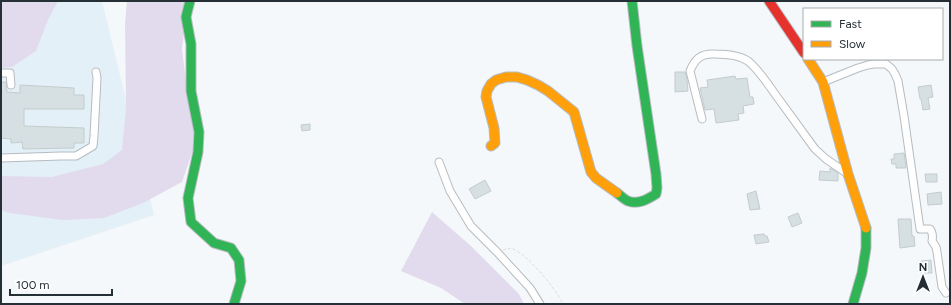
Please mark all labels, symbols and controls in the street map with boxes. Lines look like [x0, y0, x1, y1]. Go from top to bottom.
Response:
legend [803, 8, 943, 60]
text: Fast [839, 17, 862, 31]
text: Slow [839, 37, 866, 51]
north arrow [903, 257, 943, 297]
text: N [919, 261, 927, 274]
scale bar [10, 271, 112, 297]
text: 100 m [16, 278, 50, 292]

